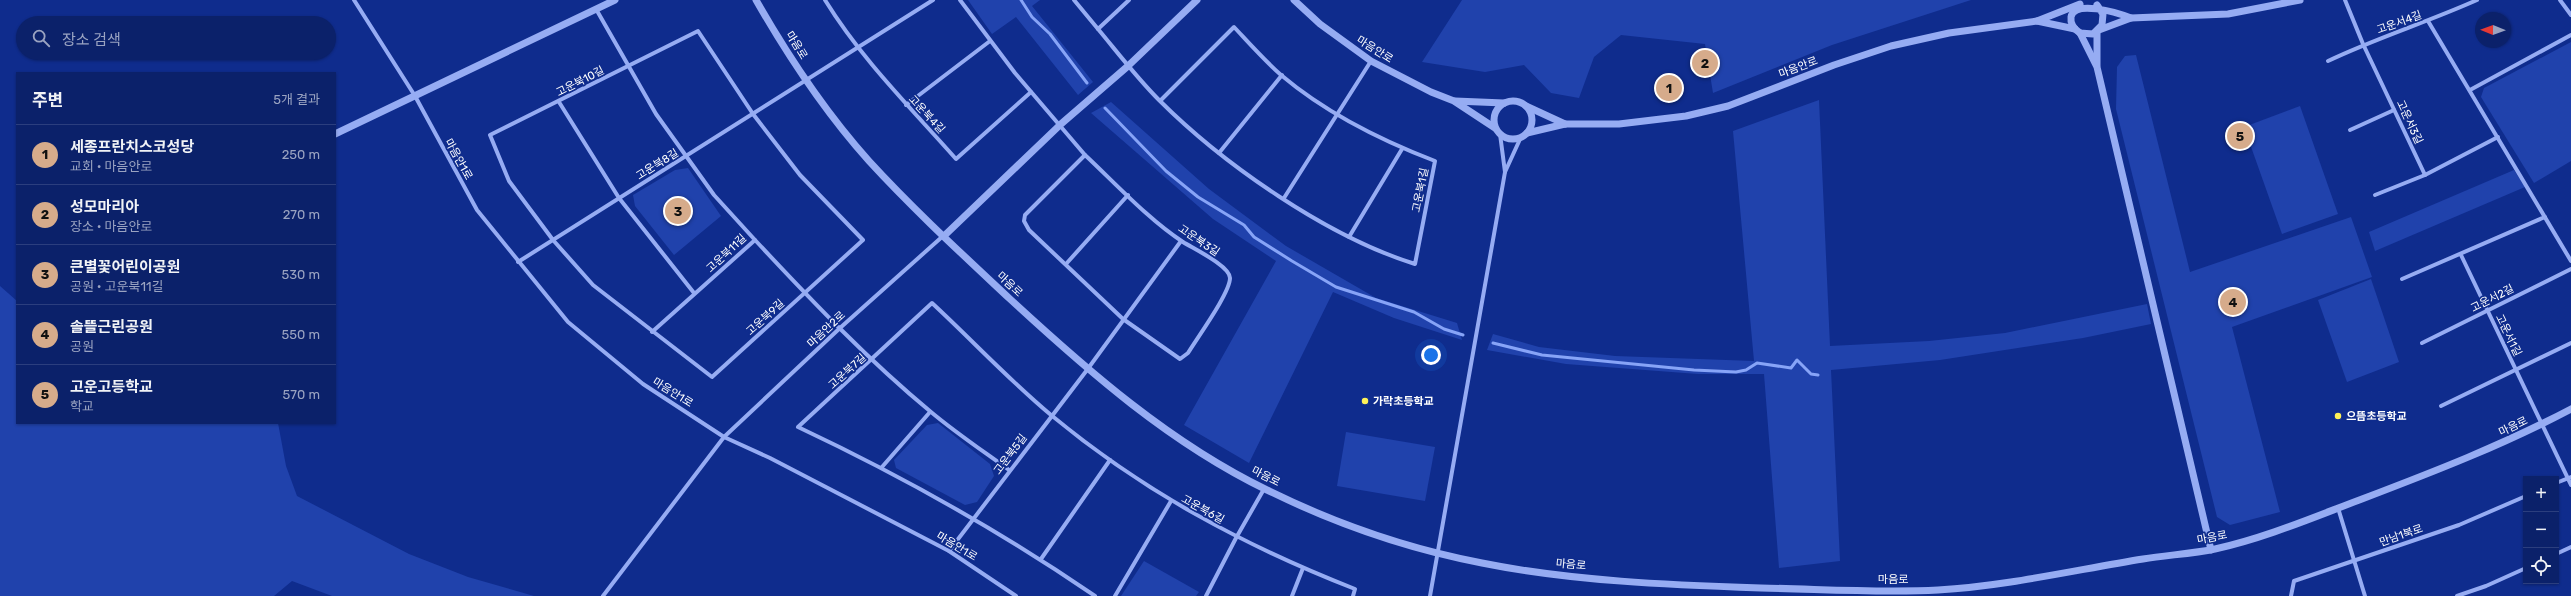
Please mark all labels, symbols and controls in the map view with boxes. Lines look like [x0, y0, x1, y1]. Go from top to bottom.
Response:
street label: 고운서4길 [2375, 8, 2424, 37]
north arrow [2475, 12, 2511, 48]
search box [16, 16, 336, 60]
icon: search [30, 27, 52, 49]
street label: 마음로 [783, 29, 810, 62]
text: 장소 검색 [62, 31, 121, 49]
street label: 마음안로 [1354, 33, 1395, 66]
pin: 2 [1692, 48, 1718, 78]
street label: 마음안로 [1777, 54, 1819, 81]
street label: 고운북10길 [554, 64, 606, 99]
pin: 1 [1656, 73, 1682, 103]
text: 주변 [32, 90, 63, 110]
text: 5개 결과 [273, 92, 320, 107]
street label: 고운북4길 [906, 93, 948, 136]
street label: 고운서3길 [2394, 98, 2425, 146]
pin: 5 [2227, 121, 2253, 151]
street label: 마음안1로 [442, 136, 475, 182]
text: 세종프란치스코성당 [70, 138, 194, 156]
street label: 고운북8길 [634, 146, 681, 183]
text: 1 [42, 147, 48, 162]
text: 250 m [282, 147, 320, 162]
text: 교회 · 마음안로 [70, 159, 152, 174]
street label: 고운북1길 [1410, 167, 1431, 214]
pin: 3 [665, 196, 691, 226]
text: 성모마리아 [70, 198, 139, 216]
text: 2 [41, 207, 49, 222]
text: 270 m [283, 207, 320, 222]
text: 장소 · 마음안로 [70, 219, 152, 234]
street label: 고운북3길 [1176, 222, 1222, 259]
street label: 고운북11길 [704, 232, 749, 275]
text: 큰별꽃어린이공원 [70, 258, 180, 276]
text: 3 [41, 267, 49, 282]
text: 530 m [281, 267, 320, 282]
street label: 마음로 [994, 269, 1025, 299]
text: 공원 · 고운북11길 [70, 279, 164, 294]
street label: 고운서2길 [2468, 282, 2516, 315]
pin: 4 [2220, 287, 2246, 317]
street label: 고운북9길 [744, 297, 787, 338]
street label: 마음안2로 [805, 309, 848, 350]
street label: 고운서1길 [2493, 312, 2524, 358]
text: 솔뜰근린공원 [70, 318, 153, 336]
text: 4 [41, 327, 49, 342]
text: 550 m [282, 327, 320, 342]
text: 공원 [70, 339, 94, 354]
your location [1421, 345, 1441, 365]
street label: 고운북7길 [826, 351, 869, 392]
street label: 마음안1로 [650, 375, 695, 410]
text: 고운고등학교 [70, 378, 153, 396]
text: 5 [41, 387, 49, 402]
text: 570 m [283, 387, 320, 402]
place label: 가락초등학교 [1373, 395, 1434, 408]
marker: 가락초등학교 [1360, 396, 1370, 406]
text: 학교 [70, 399, 94, 414]
place label: 으뜸초등학교 [2346, 410, 2407, 423]
marker: 으뜸초등학교 [2333, 411, 2343, 421]
street label: 마음로 [2497, 414, 2530, 439]
street label: 고운북5길 [991, 432, 1030, 477]
street label: 마음로 [1249, 464, 1282, 489]
map controls [2523, 476, 2559, 584]
button: + [2523, 476, 2559, 512]
street label: 고운북6길 [1179, 492, 1227, 527]
button: − [2523, 512, 2559, 548]
street label: 만남1북로 [2378, 522, 2425, 549]
street label: 마음로 [2196, 528, 2228, 547]
street label: 마음안1로 [934, 529, 979, 564]
button: locate [2523, 548, 2559, 584]
street label: 마음로 [1555, 557, 1587, 572]
street label: 마음로 [1878, 573, 1908, 586]

